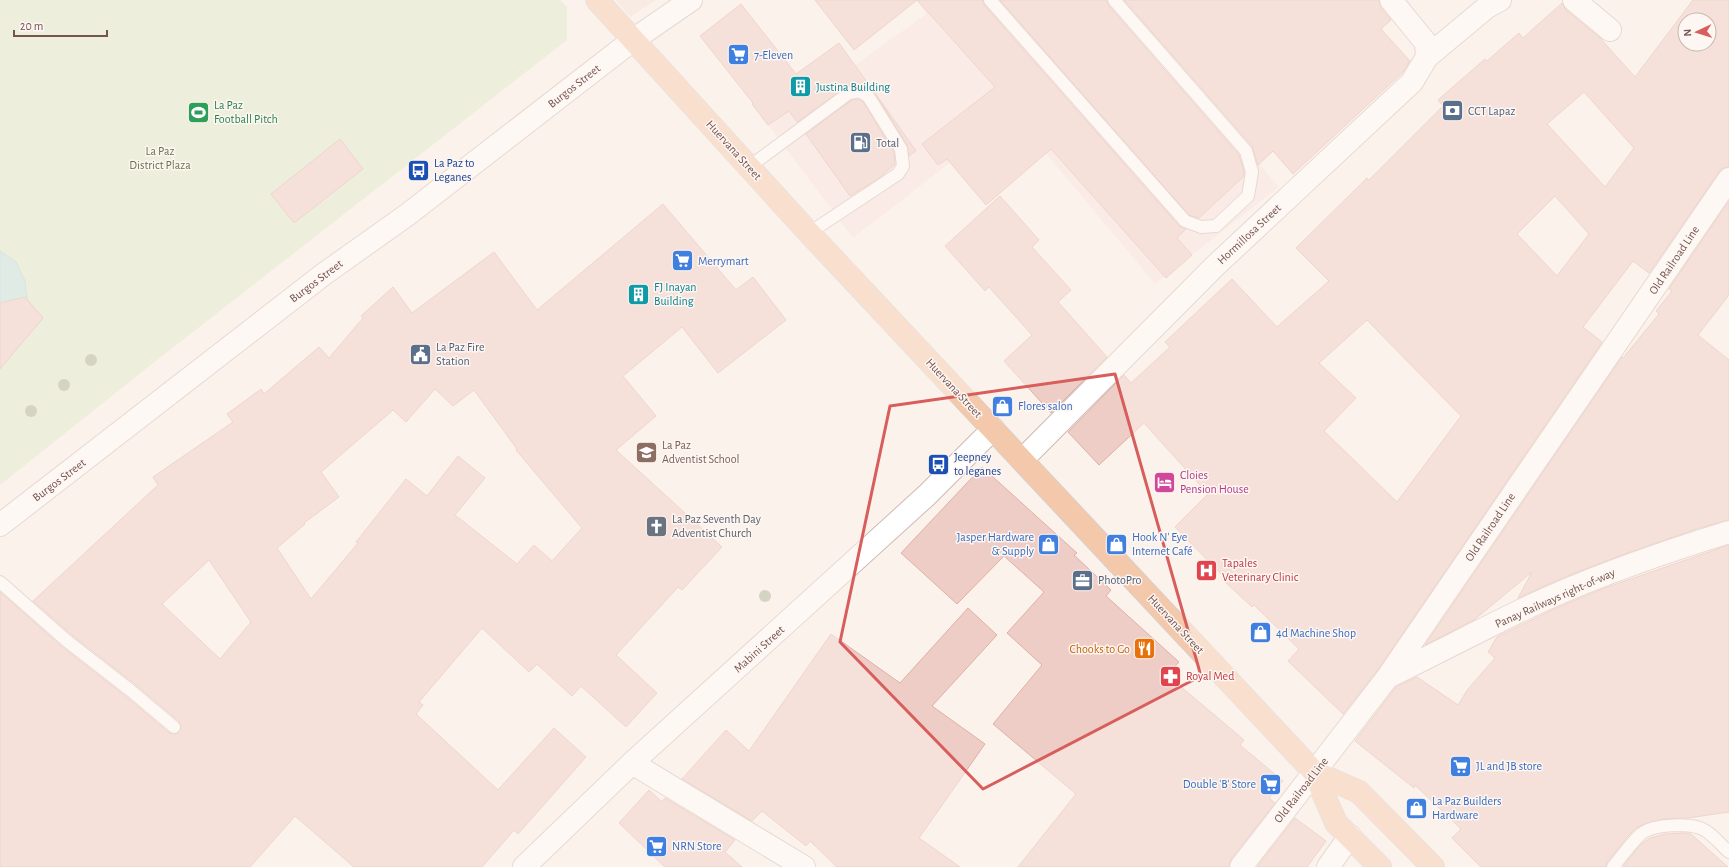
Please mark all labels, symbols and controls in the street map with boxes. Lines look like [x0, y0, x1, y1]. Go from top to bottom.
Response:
scale bar [14, 12, 107, 38]
north arrow [1677, 12, 1717, 52]
text: 20 m [20, 20, 43, 32]
text: N [1682, 28, 1693, 37]
supermarket icon: 7-Eleven [725, 42, 751, 68]
place label: 7-Eleven [754, 49, 793, 61]
street label: Burgos Street [546, 62, 603, 110]
building icon: Justina Building [788, 74, 814, 100]
place label: Justina Building [816, 81, 890, 93]
bank icon: CCT Lapaz [1440, 98, 1466, 124]
sports icon: La Paz Football Pitch [186, 99, 212, 125]
place label: La Paz Football Pitch [214, 99, 278, 125]
place label: CCT Lapaz [1468, 105, 1516, 117]
street label: Huervana Street [704, 118, 764, 182]
fuel station icon: Total [848, 130, 874, 156]
place label: Total [876, 137, 899, 149]
park label: La Paz District Plaza [129, 145, 191, 171]
bus stop icon: La Paz to Leganes [406, 157, 432, 183]
place label: La Paz to Leganes [434, 157, 475, 183]
street label: Hormillosa Street [1215, 201, 1283, 266]
street label: Old Railroad Line [1647, 224, 1701, 296]
supermarket icon: Merrymart [669, 248, 695, 274]
place label: Merrymart [698, 255, 749, 268]
street label: Burgos Street [287, 257, 345, 305]
building icon: FJ Inayan Building [625, 281, 651, 307]
place label: FJ Inayan Building [654, 281, 697, 307]
public building icon: La Paz Fire Station [408, 341, 434, 367]
place label: La Paz Fire Station [436, 341, 484, 367]
street label: Huervana Street [924, 356, 984, 420]
shop icon: Flores salon [989, 393, 1015, 419]
place label: Flores salon [1018, 400, 1073, 412]
school or university icon: La Paz Adventist School [634, 439, 660, 465]
place label: La Paz Adventist School [662, 439, 740, 465]
bus stop icon: Jeepney to leganes [925, 451, 951, 477]
place label: Jeepney to leganes [954, 451, 1001, 477]
street label: Burgos Street [30, 456, 88, 504]
hotel icon: Cloies Pension House [1152, 469, 1178, 495]
place label: Cloies Pension House [1180, 469, 1249, 495]
street label: Old Railroad Line [1463, 491, 1517, 563]
church icon: La Paz Seventh Day Adventist Church [643, 513, 669, 539]
place label: La Paz Seventh Day Adventist Church [672, 513, 761, 539]
place label: Jasper Hardware & Supply [957, 531, 1034, 558]
shop icon: Jasper Hardware & Supply [1036, 531, 1062, 557]
shop icon: Hook N' Eye Internet Café [1104, 531, 1130, 557]
place label: Hook N' Eye Internet Café [1132, 531, 1193, 557]
hospital icon: Tapales Veterinary Clinic [1193, 557, 1219, 583]
place label: Tapales Veterinary Clinic [1222, 557, 1299, 584]
street label: Panay Railways right-of-way [1493, 566, 1617, 631]
office icon: PhotoPro [1069, 567, 1095, 593]
place label: PhotoPro [1098, 574, 1142, 586]
street label: Huervana Street [1146, 592, 1206, 656]
shop icon: 4d Machine Shop [1248, 620, 1274, 646]
street label: Mabini Street [731, 623, 787, 675]
place label: 4d Machine Shop [1276, 627, 1356, 639]
restaurant icon: Chooks to Go [1132, 636, 1158, 662]
place label: Chooks to Go [1069, 643, 1130, 655]
pharmacy icon: Royal Med [1158, 663, 1184, 689]
place label: Royal Med [1186, 670, 1234, 683]
supermarket icon: JL and JB store [1448, 753, 1474, 779]
street label: Old Railroad Line [1272, 755, 1330, 825]
place label: JL and JB store [1476, 760, 1542, 772]
supermarket icon: Double 'B' Store [1258, 771, 1284, 797]
place label: Double 'B' Store [1183, 778, 1256, 790]
shop icon: La Paz Builders Hardware [1403, 795, 1429, 821]
place label: La Paz Builders Hardware [1432, 795, 1501, 821]
supermarket icon: NRN Store [643, 833, 669, 859]
place label: NRN Store [672, 840, 722, 852]

